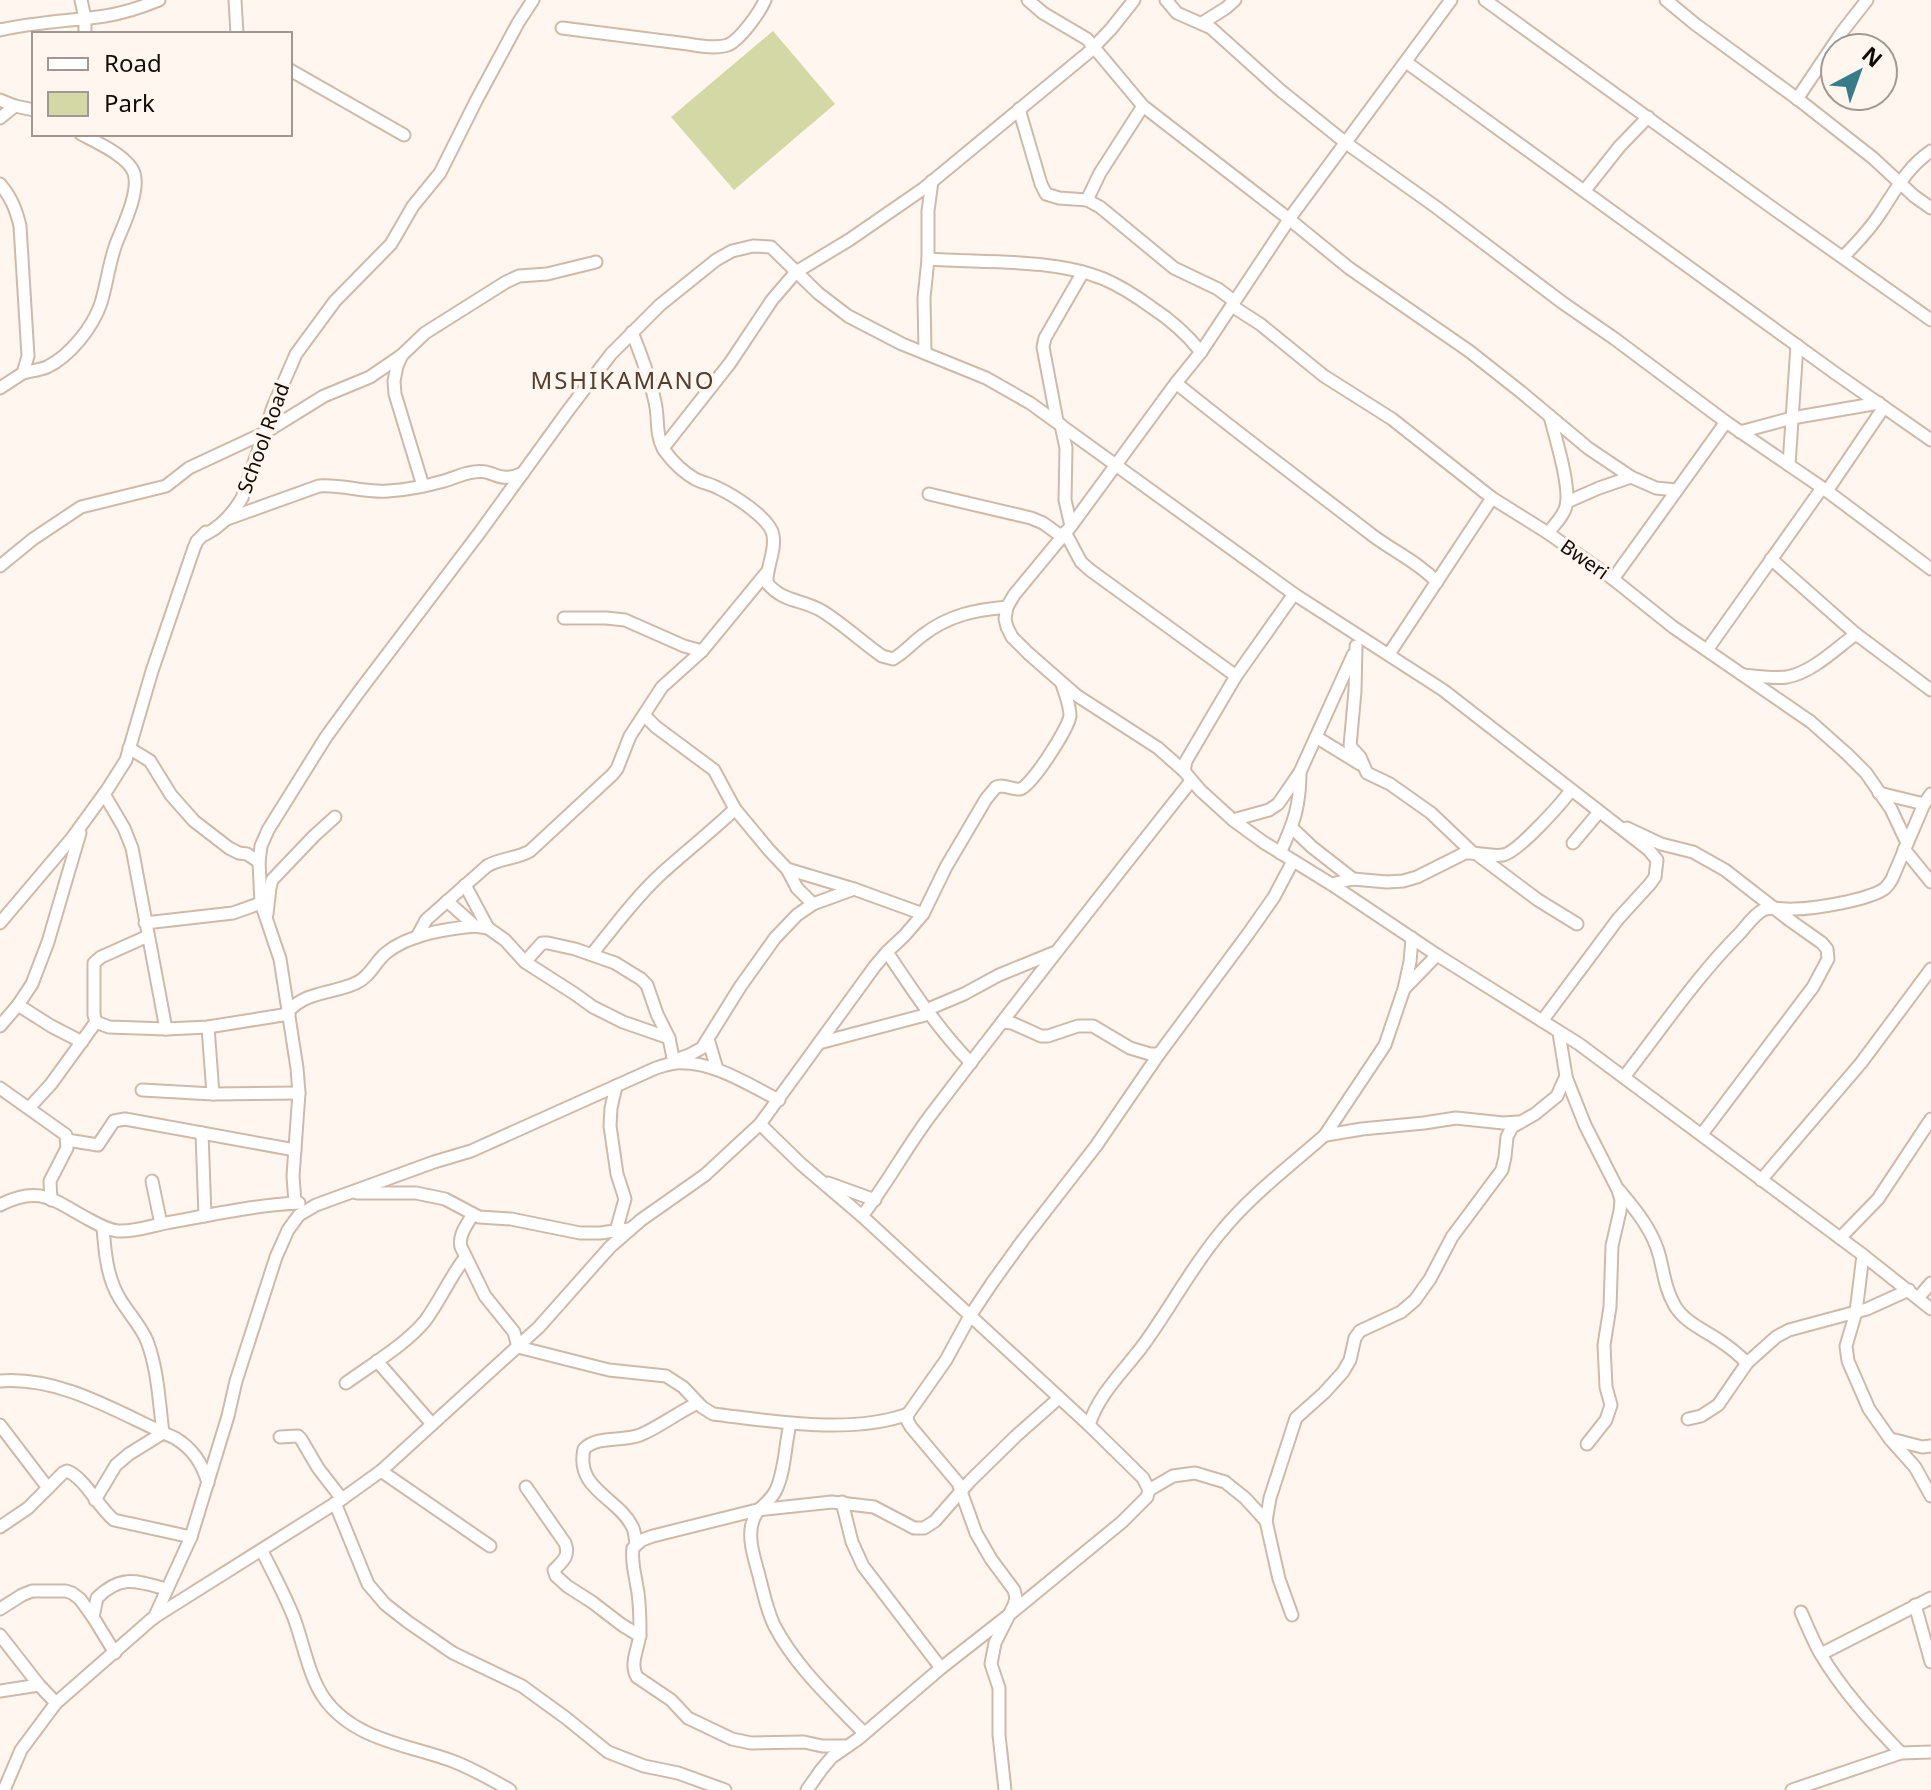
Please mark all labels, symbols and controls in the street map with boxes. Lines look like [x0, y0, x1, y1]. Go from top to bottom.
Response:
legend [32, 32, 292, 136]
north arrow [1819, 32, 1899, 112]
text: N [1856, 39, 1889, 73]
text: Road [104, 46, 162, 79]
text: Park [104, 86, 155, 119]
district label: MSHIKAMANO [530, 363, 716, 396]
street label: School Road [231, 379, 295, 497]
street label: Bweri [1555, 533, 1615, 585]

